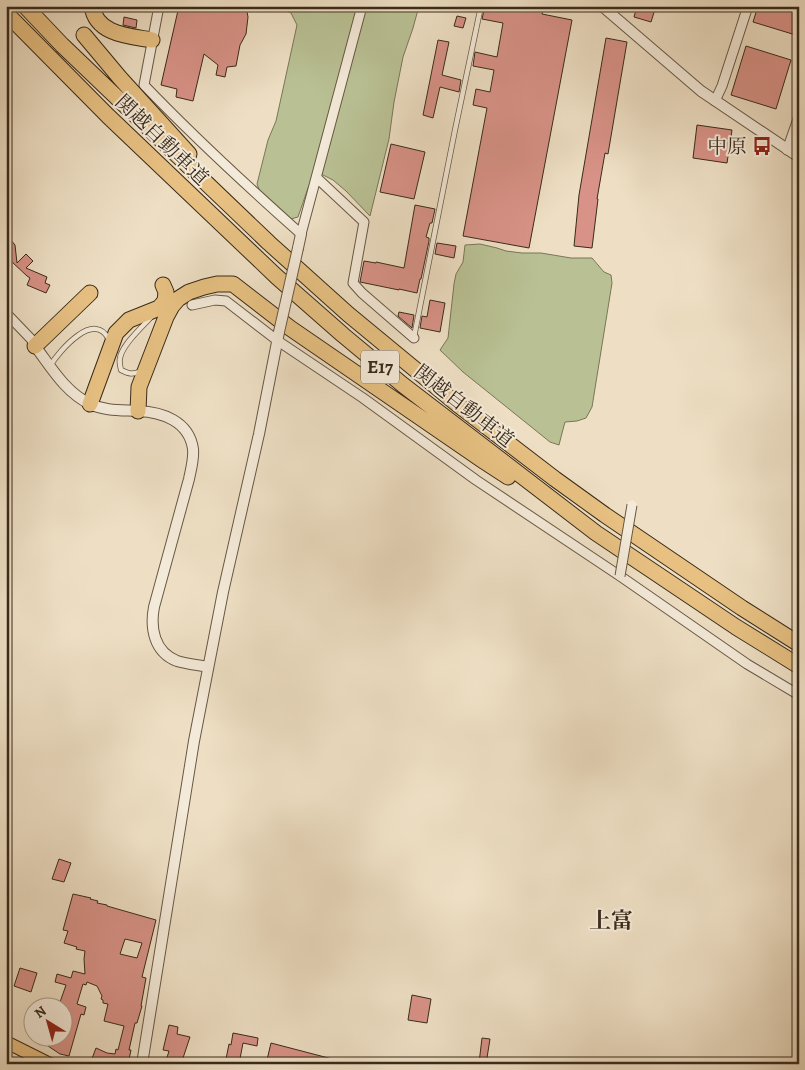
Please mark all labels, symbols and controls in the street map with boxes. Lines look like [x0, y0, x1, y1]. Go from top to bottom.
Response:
street label: 関越自動車道 [109, 89, 215, 191]
place label: 中原 [707, 133, 747, 160]
bus stop icon: 中原 [751, 135, 773, 157]
road number: E17 [361, 351, 399, 384]
street label: 関越自動車道 [408, 358, 520, 454]
district label: 上富 [589, 906, 633, 936]
north arrow [22, 998, 72, 1048]
text: N [31, 1001, 50, 1023]

